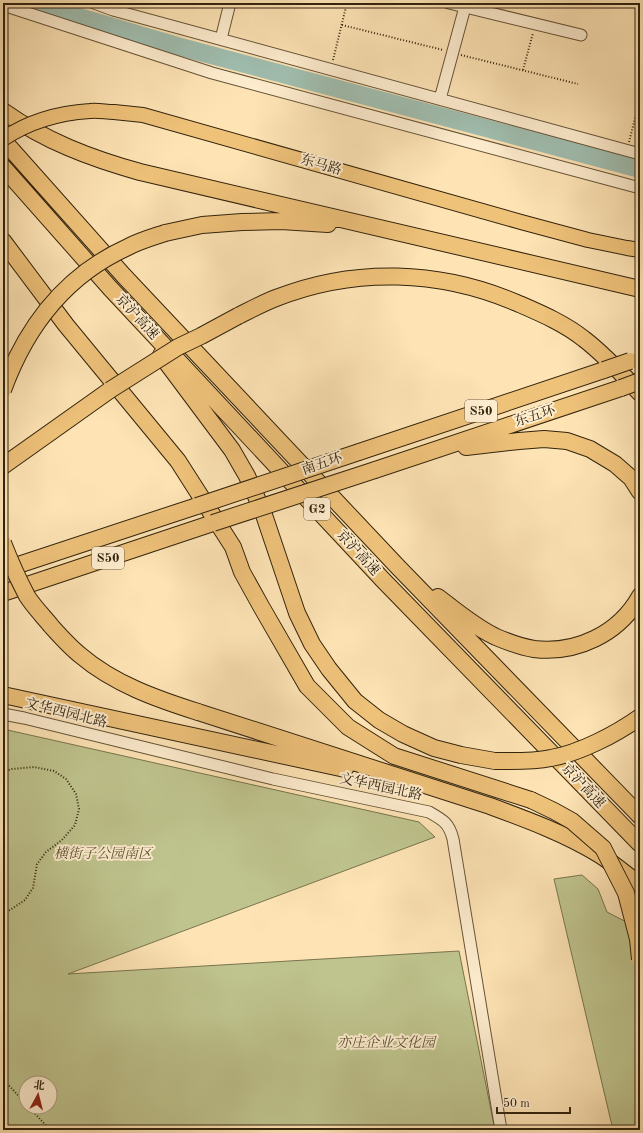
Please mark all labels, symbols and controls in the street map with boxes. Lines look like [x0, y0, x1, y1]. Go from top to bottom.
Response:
street label: 东马路 [299, 152, 343, 178]
street label: 京沪高速 [113, 291, 162, 342]
road number: S50 [465, 400, 497, 422]
street label: 东五环 [513, 402, 557, 429]
street label: 南五环 [300, 450, 344, 477]
road number: G2 [304, 498, 330, 520]
street label: 京沪高速 [334, 527, 383, 578]
road number: S50 [92, 547, 124, 569]
street label: 文华西园北路 [24, 695, 109, 730]
street label: 京沪高速 [559, 760, 608, 811]
street label: 文华西园北路 [338, 770, 424, 803]
park label: 横街子公园南区 [54, 846, 154, 861]
park label: 亦庄企业文化园 [337, 1035, 437, 1050]
north arrow [18, 1075, 58, 1115]
text: 北 [33, 1079, 45, 1093]
scale bar [497, 1089, 570, 1115]
text: 50 m [503, 1097, 530, 1110]

